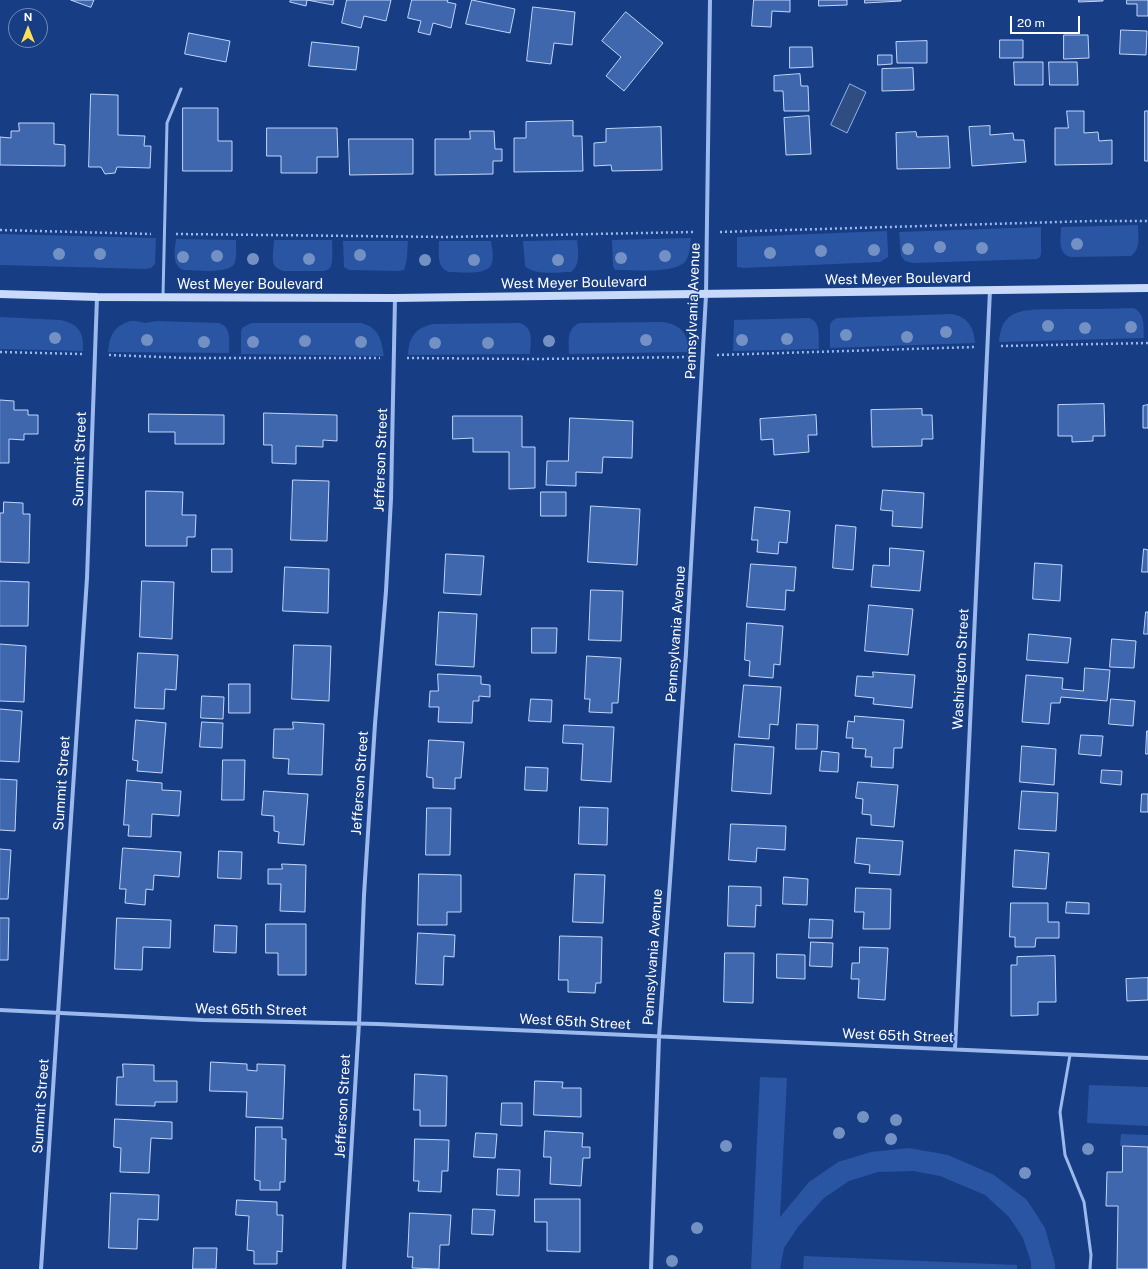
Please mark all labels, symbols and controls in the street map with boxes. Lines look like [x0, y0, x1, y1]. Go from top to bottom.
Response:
north arrow [8, 8, 48, 48]
scale bar [1012, 8, 1082, 34]
text: N [24, 11, 32, 23]
text: 20 m [1017, 16, 1045, 30]
street label: Pennsylvania Avenue [682, 242, 704, 380]
street label: West Meyer Boulevard [825, 269, 971, 289]
street label: West Meyer Boulevard [501, 273, 647, 293]
street label: West Meyer Boulevard [177, 277, 323, 293]
street label: Jefferson Street [371, 407, 391, 513]
street label: Summit Street [70, 411, 90, 507]
street label: Pennsylvania Avenue [663, 565, 689, 703]
street label: Washington Street [949, 608, 973, 730]
street label: Jefferson Street [348, 730, 372, 836]
street label: Summit Street [50, 735, 74, 831]
street label: Pennsylvania Avenue [640, 888, 666, 1026]
street label: West 65th Street [195, 1001, 307, 1019]
street label: West 65th Street [519, 1011, 631, 1033]
street label: West 65th Street [842, 1026, 954, 1046]
street label: Jefferson Street [332, 1053, 354, 1159]
street label: Summit Street [29, 1058, 53, 1154]

